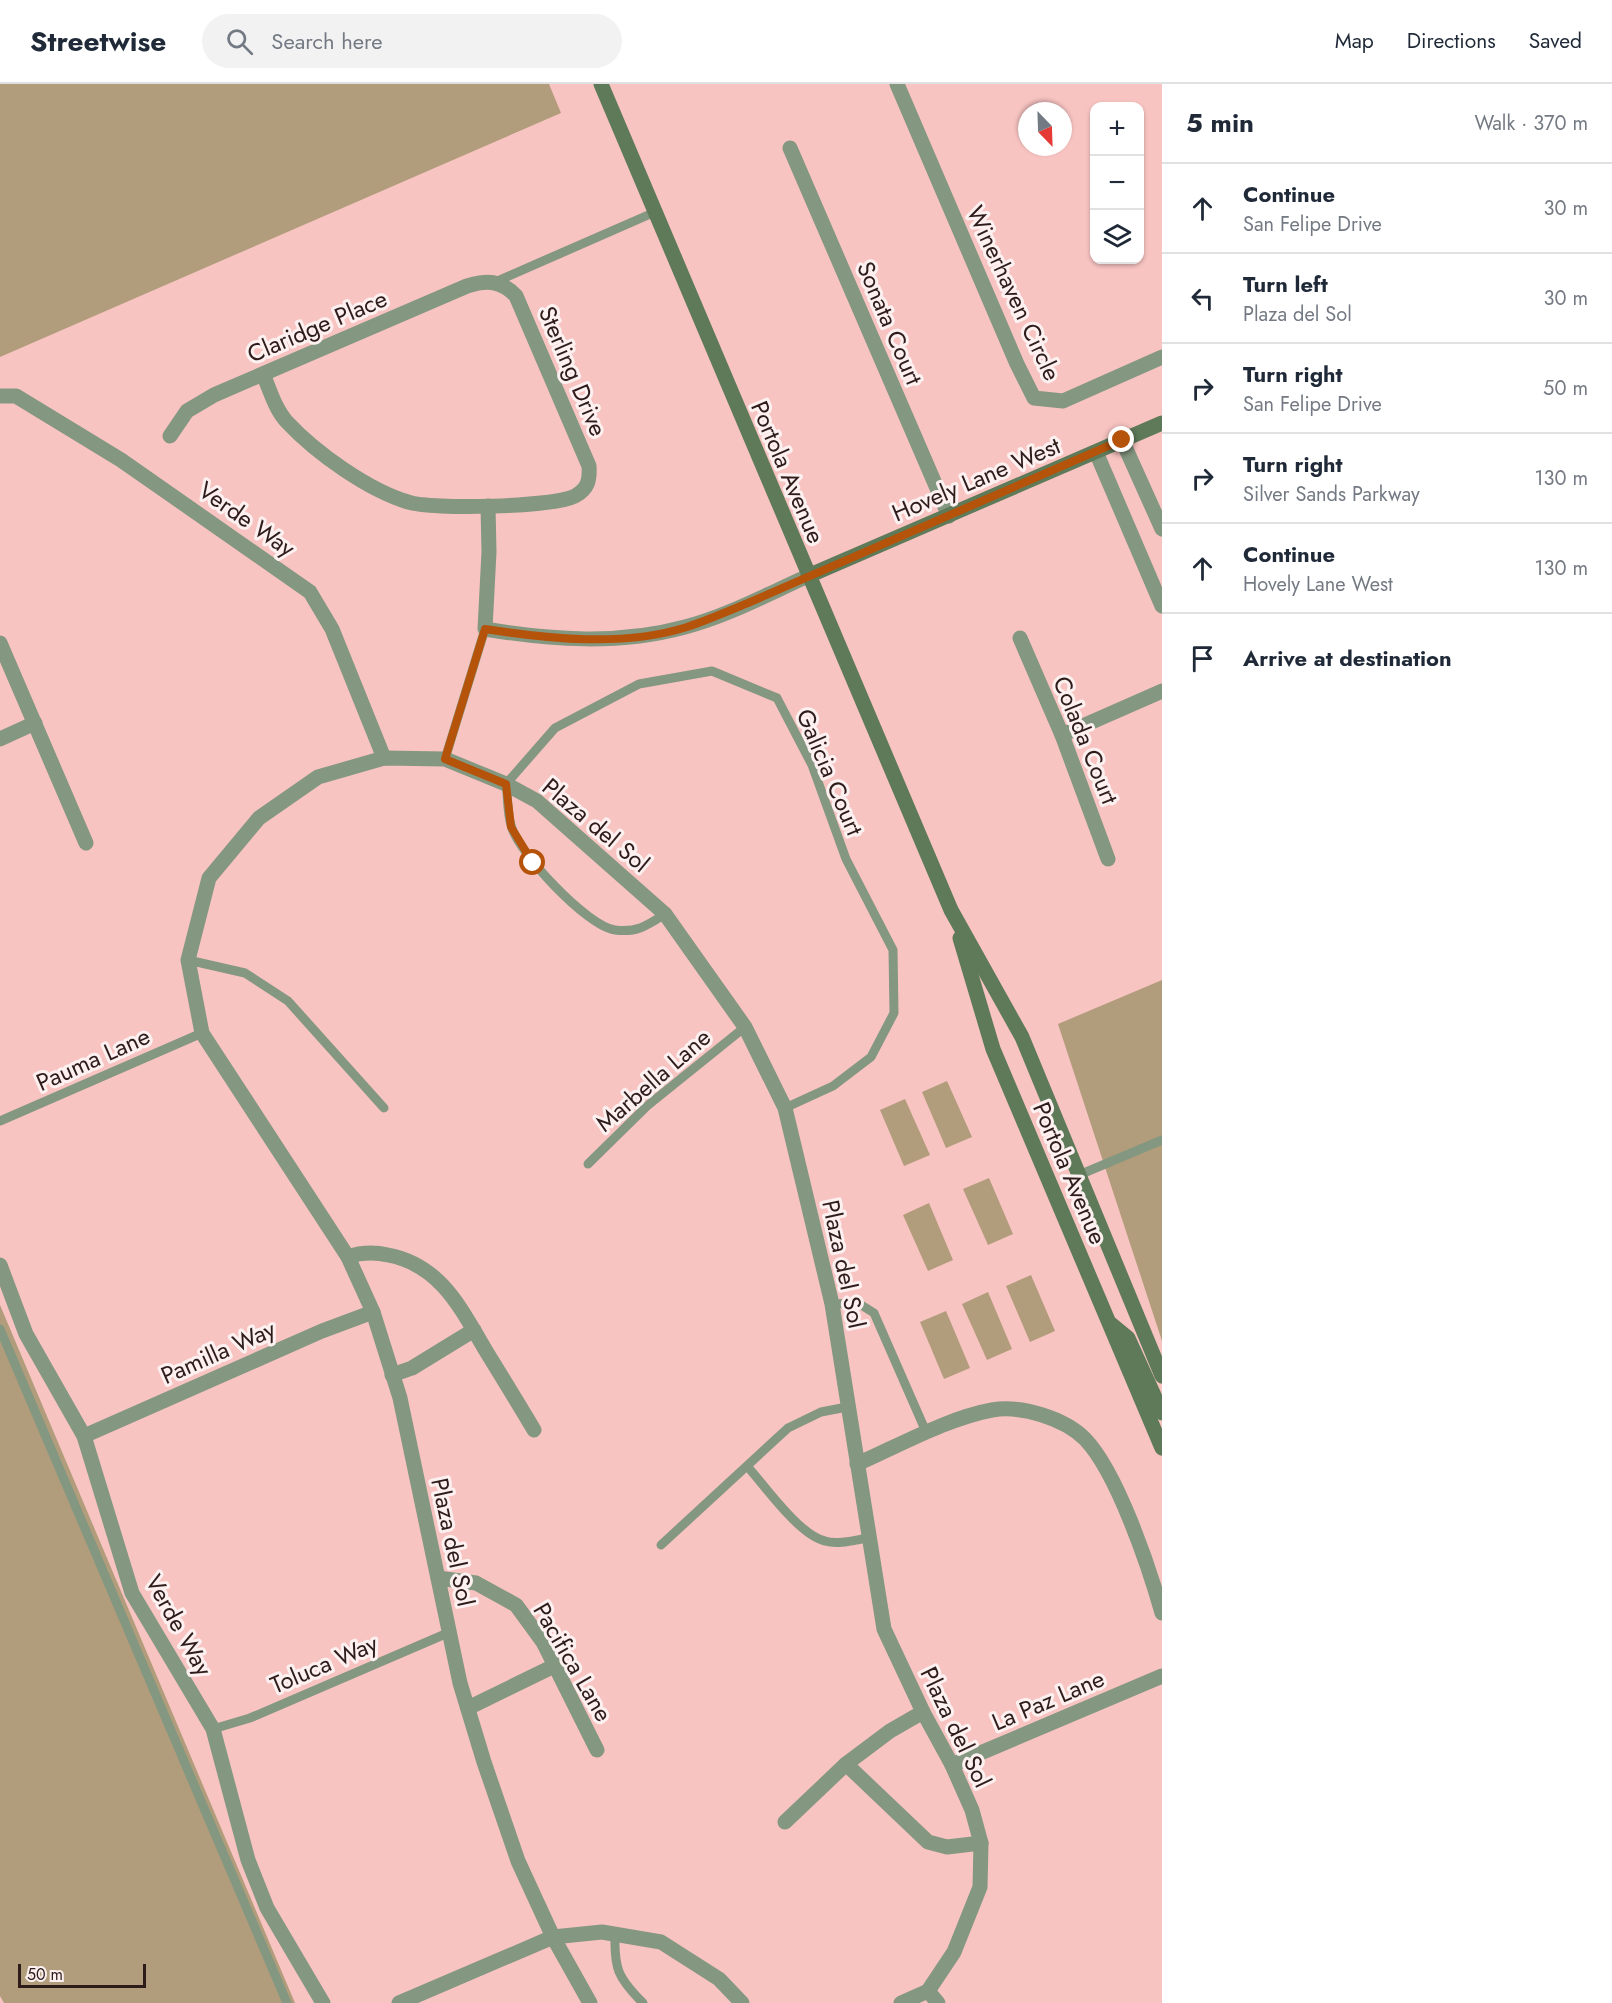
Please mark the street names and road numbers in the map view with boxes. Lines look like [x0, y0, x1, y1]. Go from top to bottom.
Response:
street label: Winerhaven Circle [958, 200, 1070, 386]
street label: Sonata Court [848, 256, 932, 390]
street label: Claridge Place [242, 281, 392, 371]
street label: Sterling Drive [530, 301, 616, 441]
street label: Portola Avenue [742, 395, 834, 549]
street label: Hovely Lane West [886, 428, 1066, 530]
street label: Verde Way [191, 473, 303, 565]
street label: Colada Court [1044, 671, 1128, 809]
street label: Galicia Court [788, 703, 872, 841]
street label: Plaza del Sol [535, 770, 657, 880]
street label: Pauma Lane [30, 1018, 156, 1100]
street label: Marbella Lane [588, 1020, 718, 1140]
street label: Portola Avenue [1024, 1096, 1116, 1250]
street label: Plaza del Sol [813, 1197, 875, 1331]
street label: Pamilla Way [155, 1311, 281, 1393]
street label: Plaza del Sol [422, 1475, 484, 1609]
street label: Verde Way [137, 1568, 221, 1682]
street label: Pacifica Lane [525, 1596, 621, 1728]
street label: Toluca Way [265, 1626, 384, 1702]
street label: Plaza del Sol [912, 1661, 1000, 1793]
street label: La Paz Lane [986, 1661, 1110, 1739]

